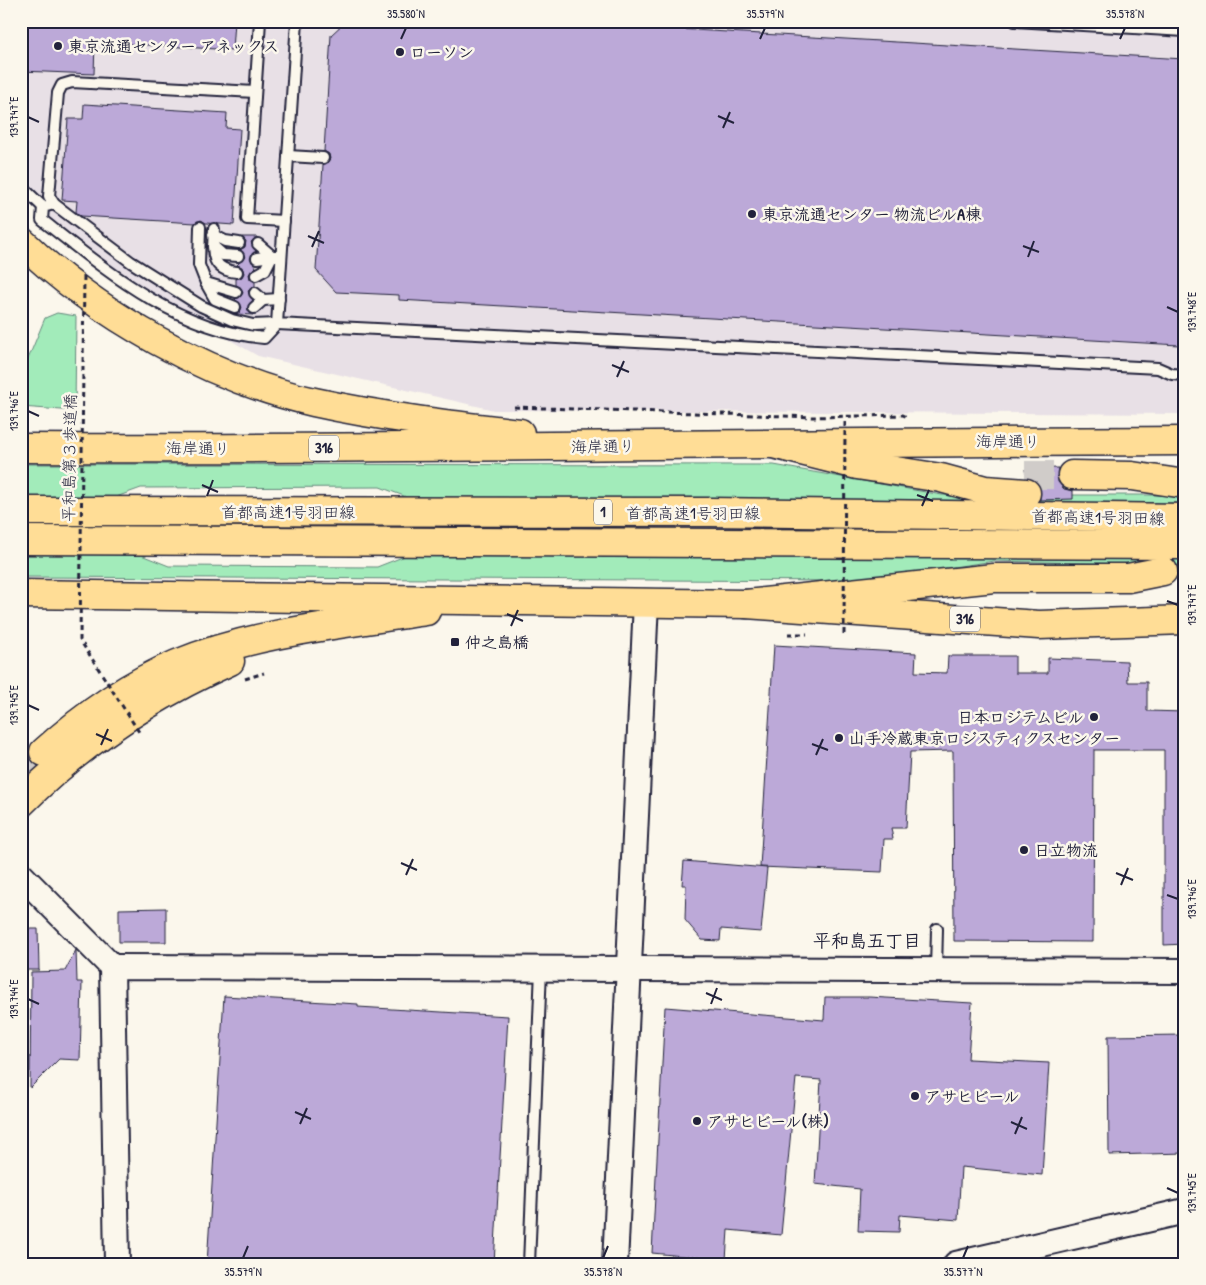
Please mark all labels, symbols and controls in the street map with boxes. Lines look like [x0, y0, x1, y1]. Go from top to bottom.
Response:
text: 35.580°N [387, 5, 425, 22]
text: 35.579°N [746, 5, 784, 22]
text: 35.578°N [1106, 5, 1144, 22]
place label: 東京流通センター アネックス [68, 35, 279, 57]
marker: 東京流通センター アネックス [52, 40, 64, 52]
place label: ローソン [410, 41, 474, 63]
marker: ローソン [394, 46, 406, 58]
text: 139.747°E [5, 96, 22, 138]
place label: 東京流通センター 物流ビルA棟 [762, 203, 982, 225]
marker: 東京流通センター 物流ビルA棟 [746, 208, 758, 220]
text: 139.748°E [1183, 291, 1200, 332]
text: 139.746°E [5, 390, 22, 431]
street label: 平和島第３歩道橋 [57, 394, 81, 522]
street label: 海岸通り [976, 430, 1040, 452]
street label: 海岸通り [571, 434, 635, 458]
road number: 316 [309, 436, 339, 460]
street label: 海岸通り [166, 437, 230, 459]
road number: 1 [594, 500, 612, 524]
street label: 首都高速1号羽田線 [221, 501, 355, 523]
street label: 首都高速1号羽田線 [626, 502, 760, 524]
street label: 首都高速1号羽田線 [1031, 505, 1165, 529]
text: 139.747°E [1183, 584, 1200, 626]
road number: 316 [950, 606, 980, 632]
place label: 仲之島橋 [465, 631, 529, 653]
marker: 仲之島橋 [449, 636, 461, 648]
text: 139.745°E [5, 684, 22, 725]
place label: 日本ロジテムビル [957, 706, 1084, 728]
marker: 日本ロジテムビル [1088, 711, 1100, 723]
place label: 山手冷蔵東京ロジスティクスセンター [849, 727, 1120, 749]
marker: 山手冷蔵東京ロジスティクスセンター [833, 732, 845, 744]
place label: 日立物流 [1034, 839, 1098, 861]
marker: 日立物流 [1018, 844, 1030, 856]
text: 139.746°E [1183, 878, 1200, 919]
district label: 平和島五丁目 [813, 928, 921, 953]
text: 139.744°E [5, 978, 22, 1019]
place label: アサヒビール [925, 1085, 1020, 1107]
marker: アサヒビール [909, 1090, 921, 1102]
place label: アサヒビール(株) [707, 1110, 829, 1132]
marker: アサヒビール(株) [691, 1115, 703, 1127]
text: 139.745°E [1183, 1172, 1200, 1213]
text: 35.579°N [224, 1263, 262, 1280]
text: 35.578°N [584, 1263, 622, 1280]
text: 35.577°N [943, 1263, 983, 1280]

